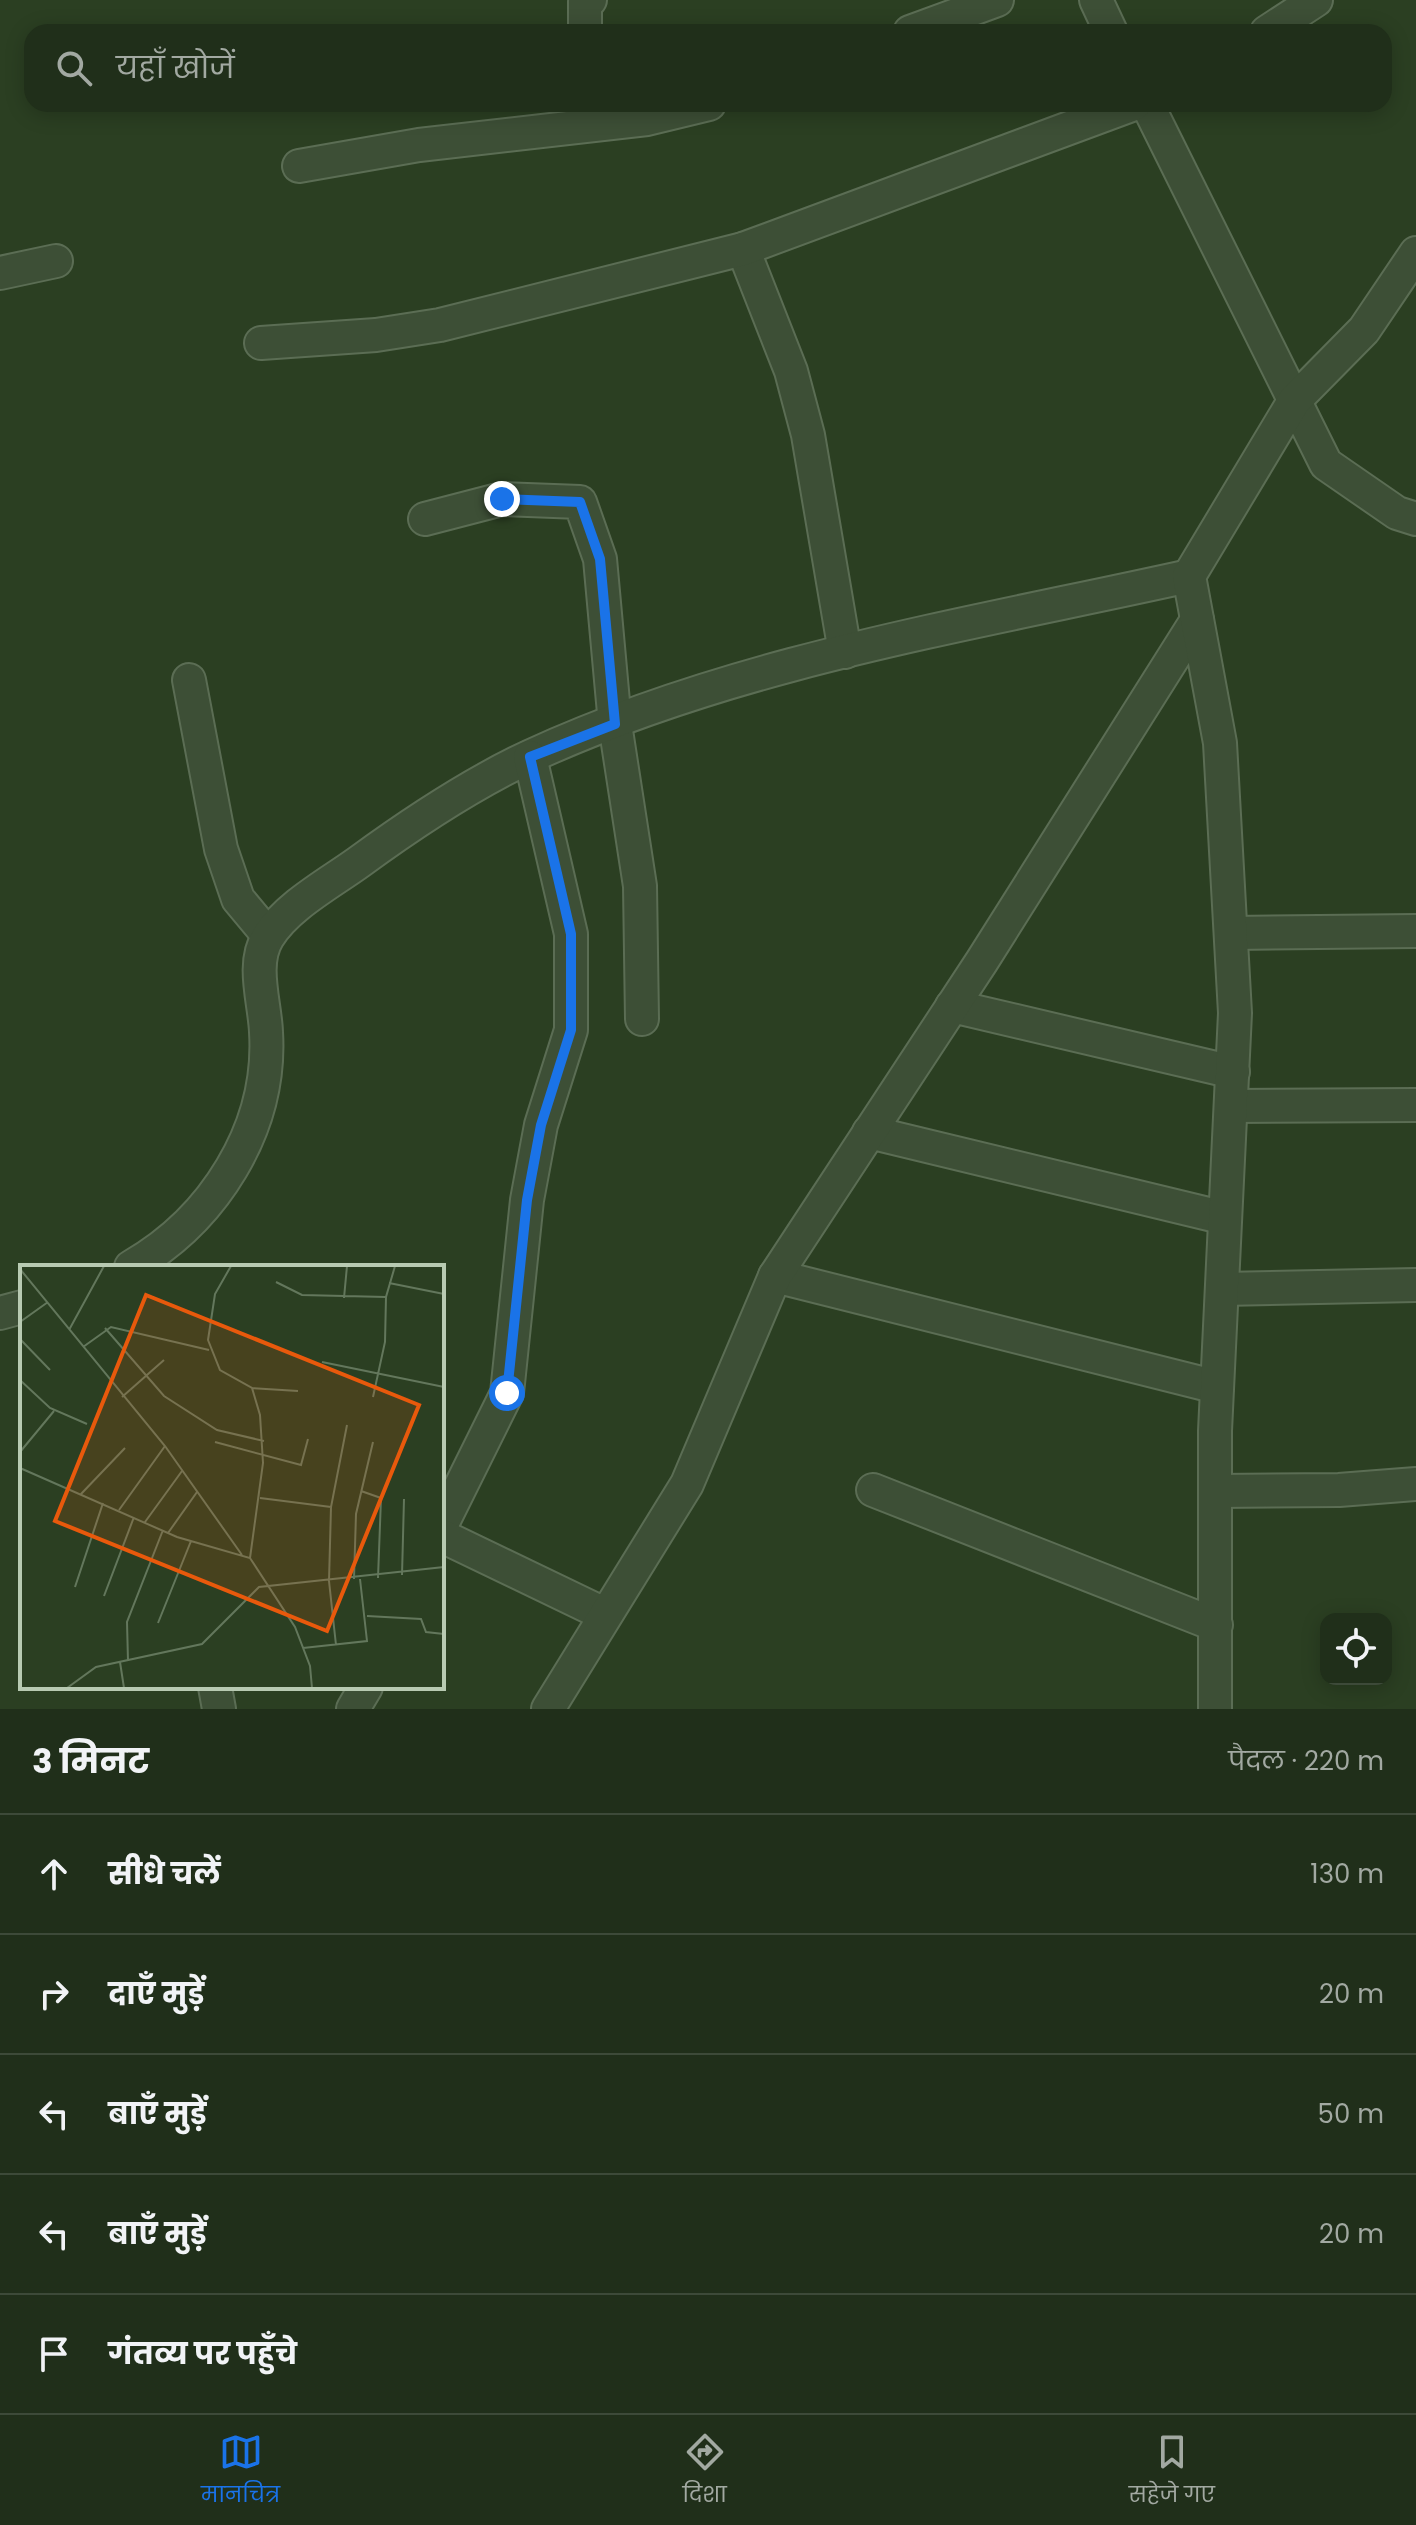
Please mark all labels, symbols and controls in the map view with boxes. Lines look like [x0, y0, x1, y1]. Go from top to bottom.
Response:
search box [24, 24, 1392, 112]
icon: search [52, 46, 96, 90]
text: यहाँ खोजें [116, 46, 235, 89]
route end [484, 481, 520, 517]
inset map [20, 1265, 444, 1689]
route start [489, 1375, 525, 1411]
map controls [1320, 1613, 1392, 1685]
button: locate [1320, 1613, 1392, 1685]
text: 3 मिनट [32, 1737, 149, 1785]
text: पैदल · 220 m [1228, 1743, 1384, 1779]
icon: ahead [32, 1852, 76, 1896]
text: सीधे चलें [108, 1852, 221, 1895]
text: 130 m [1310, 1856, 1384, 1892]
icon: right [32, 1972, 76, 2016]
text: दाएँ मुड़ें [108, 1972, 204, 2015]
text: 20 m [1319, 1976, 1384, 2012]
icon: left [32, 2092, 76, 2136]
text: बाएँ मुड़ें [108, 2092, 206, 2135]
text: 50 m [1318, 2096, 1384, 2132]
icon: left [32, 2212, 76, 2256]
text: बाएँ मुड़ें [108, 2212, 206, 2255]
text: 20 m [1319, 2216, 1384, 2252]
icon: arrive [32, 2332, 76, 2376]
text: गंतव्य पर पहुँचे [108, 2332, 297, 2375]
tab: मानचित्र [201, 2430, 280, 2511]
tab: दिशा [682, 2430, 727, 2511]
tab: सहेजे गए [1129, 2430, 1215, 2511]

